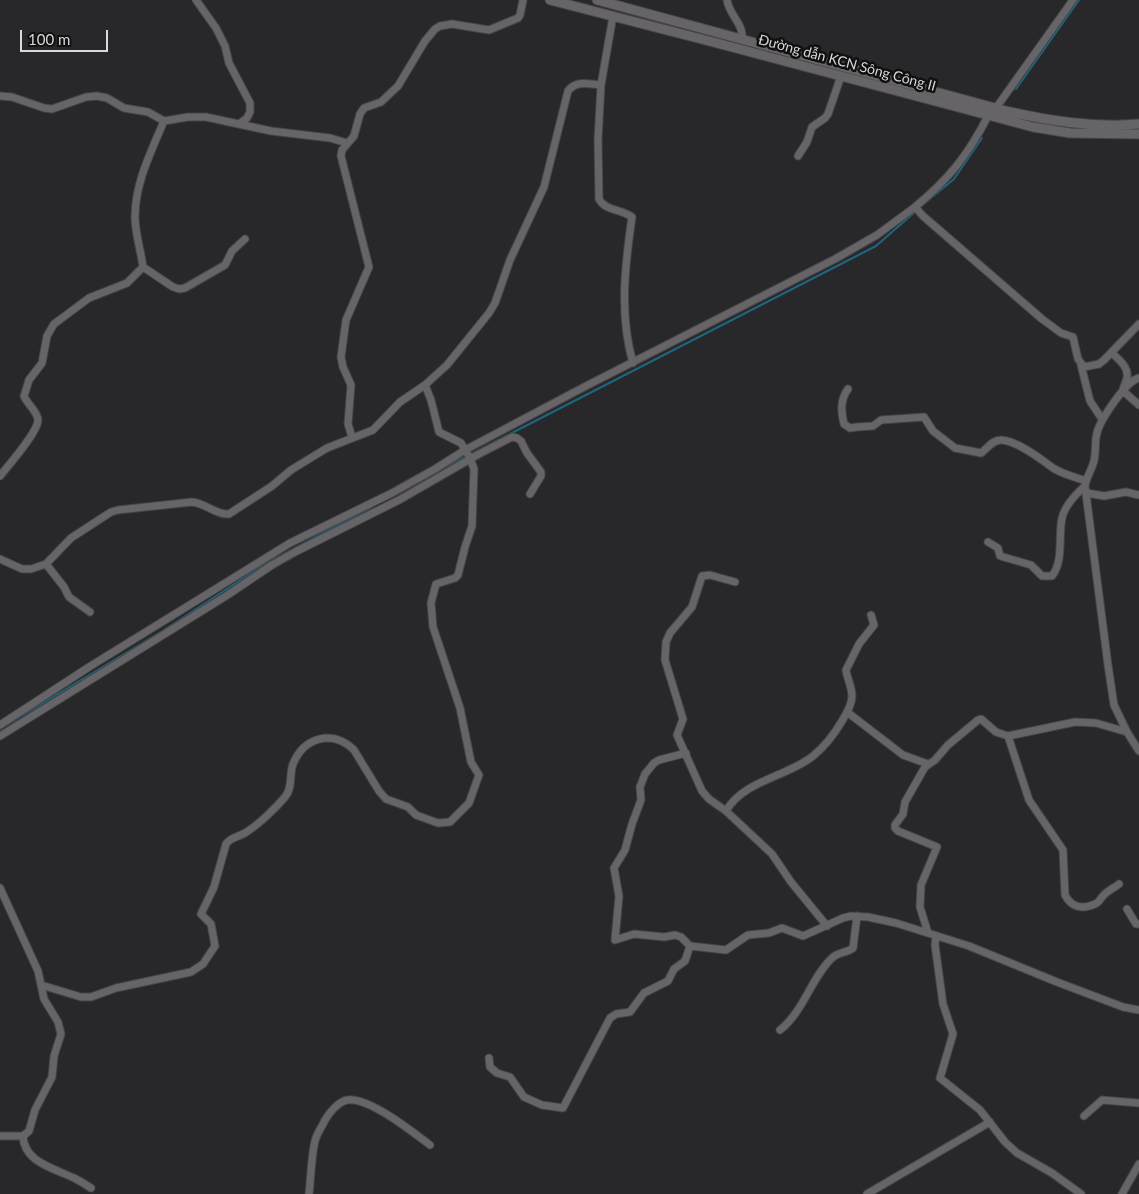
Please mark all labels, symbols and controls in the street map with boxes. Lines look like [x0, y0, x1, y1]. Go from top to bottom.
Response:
scale bar [22, 20, 110, 52]
text: 100 m [28, 30, 70, 48]
street label: Đường dẫn KCN Sông Công II [756, 31, 938, 95]

